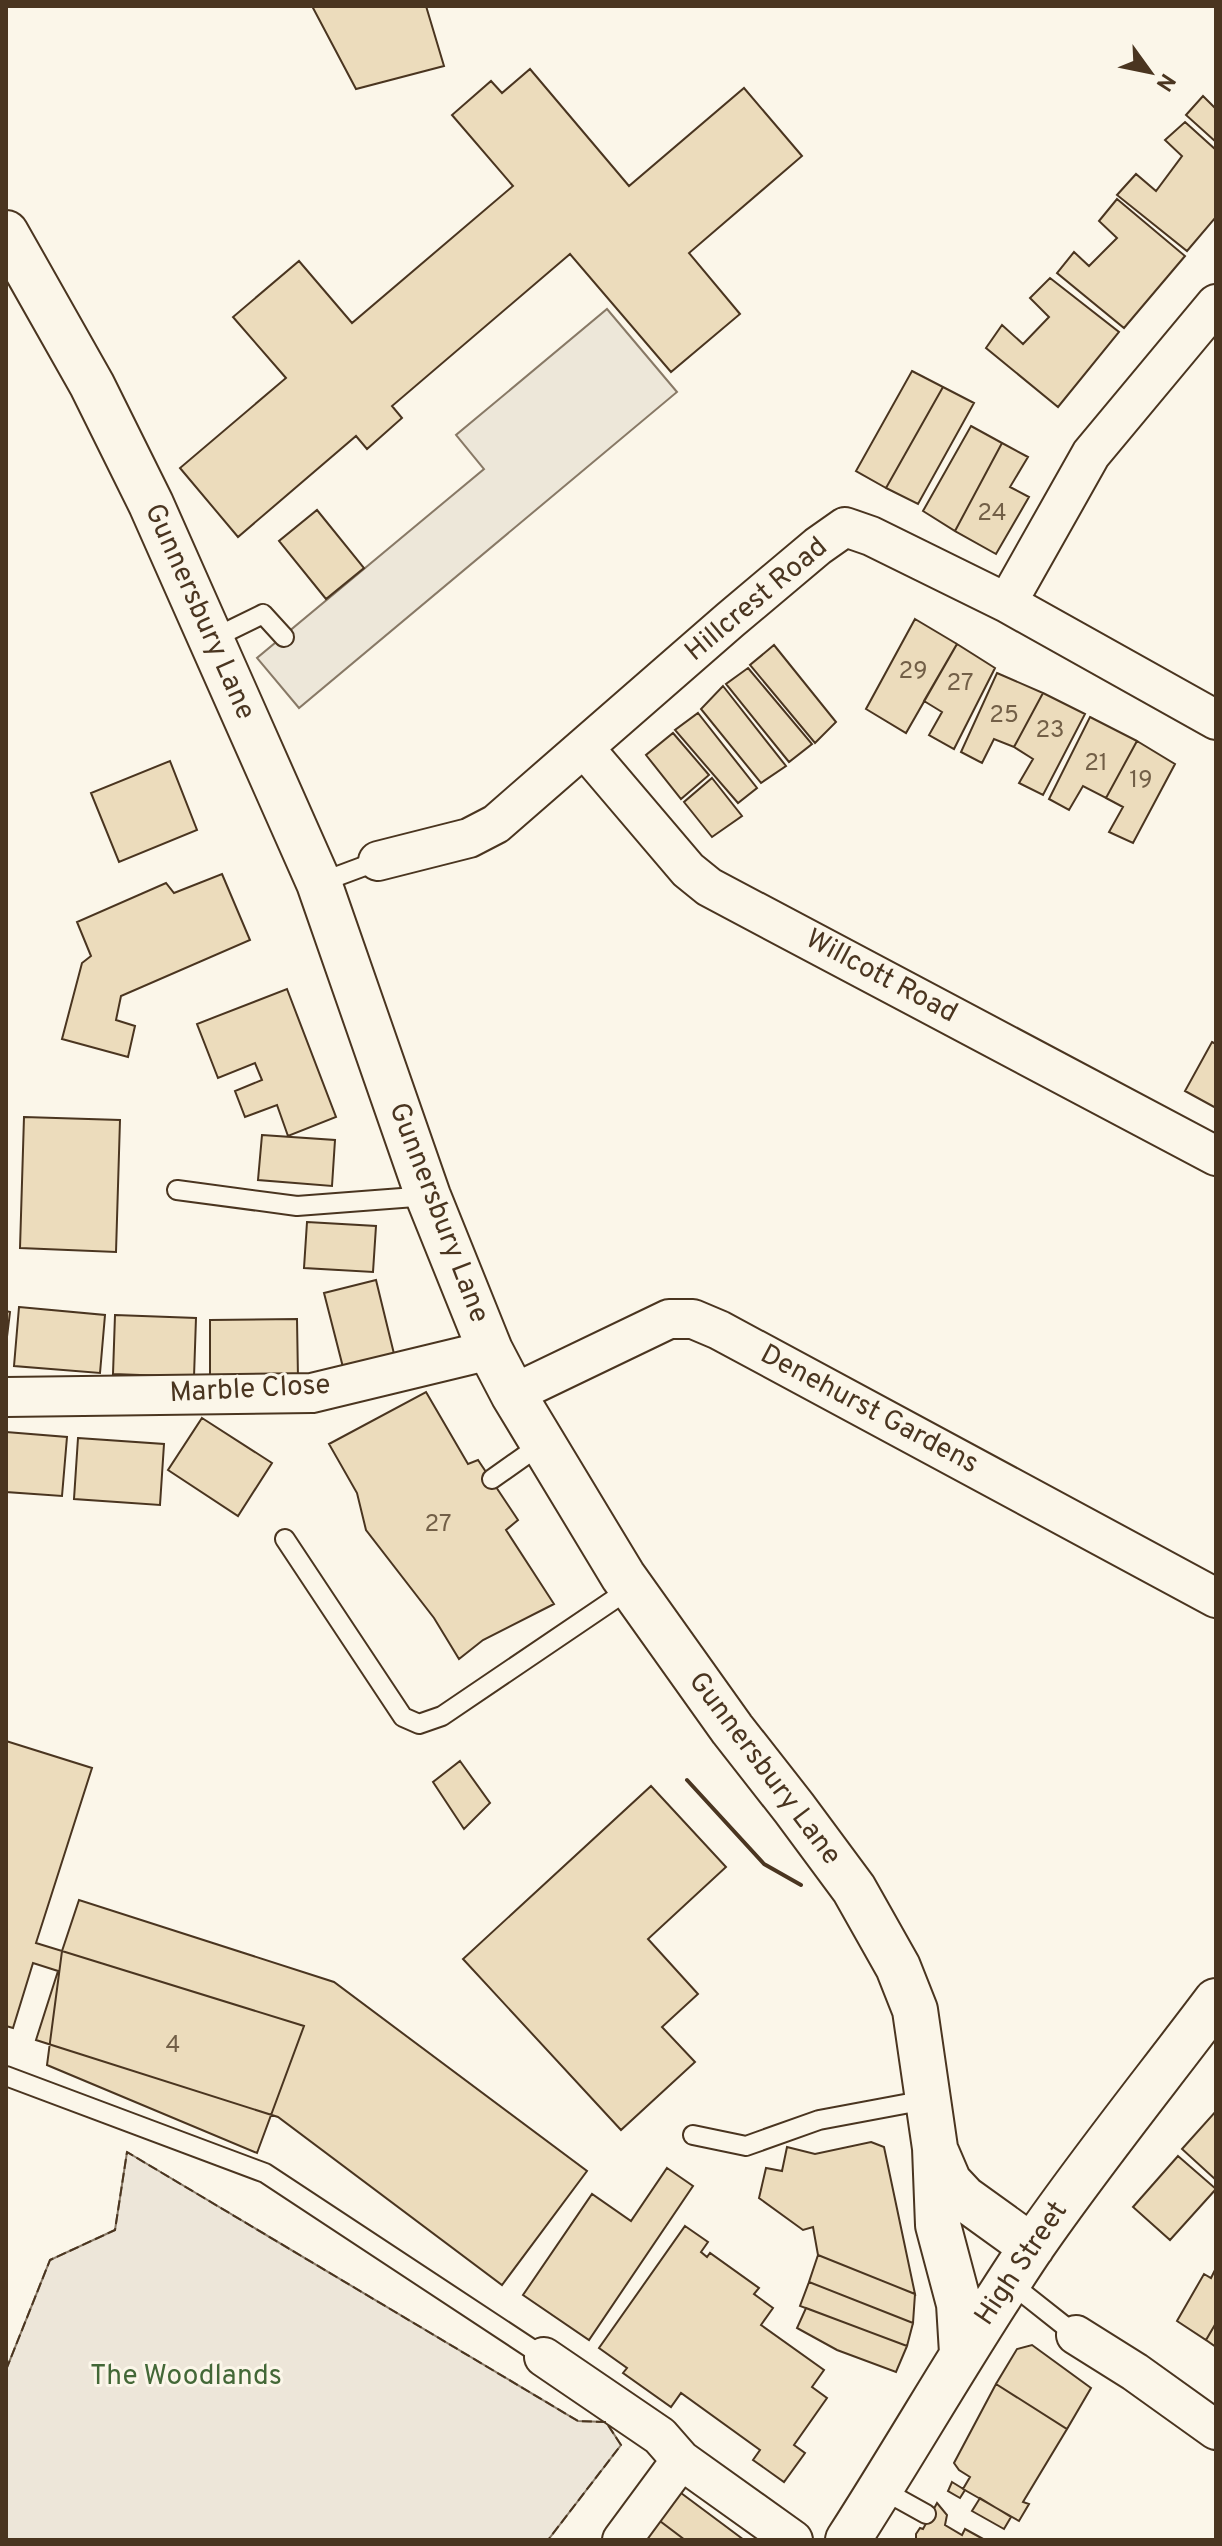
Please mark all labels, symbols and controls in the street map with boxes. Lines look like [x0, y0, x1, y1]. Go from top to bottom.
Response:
north arrow [1110, 32, 1190, 112]
text: N [1149, 68, 1180, 96]
street label: Gunnersbury Lane [135, 498, 263, 726]
house number: 24 [977, 499, 1007, 529]
street label: Hillcrest Road [678, 530, 836, 670]
house number: 29 [898, 657, 928, 687]
house number: 27 [947, 669, 973, 699]
house number: 25 [989, 701, 1019, 731]
house number: 23 [1035, 716, 1065, 746]
house number: 21 [1084, 749, 1108, 779]
house number: 19 [1129, 766, 1153, 796]
street label: Willcott Road [799, 922, 963, 1032]
street label: Gunnersbury Lane [379, 1098, 497, 1328]
street label: Denehurst Gardens [754, 1337, 984, 1483]
street label: Marble Close [169, 1368, 331, 1412]
house number: 27 [425, 1510, 451, 1540]
street label: Gunnersbury Lane [680, 1665, 848, 1873]
house number: 4 [166, 2031, 180, 2061]
street label: High Street [967, 2195, 1077, 2333]
park label: The Woodlands [90, 2359, 282, 2395]

